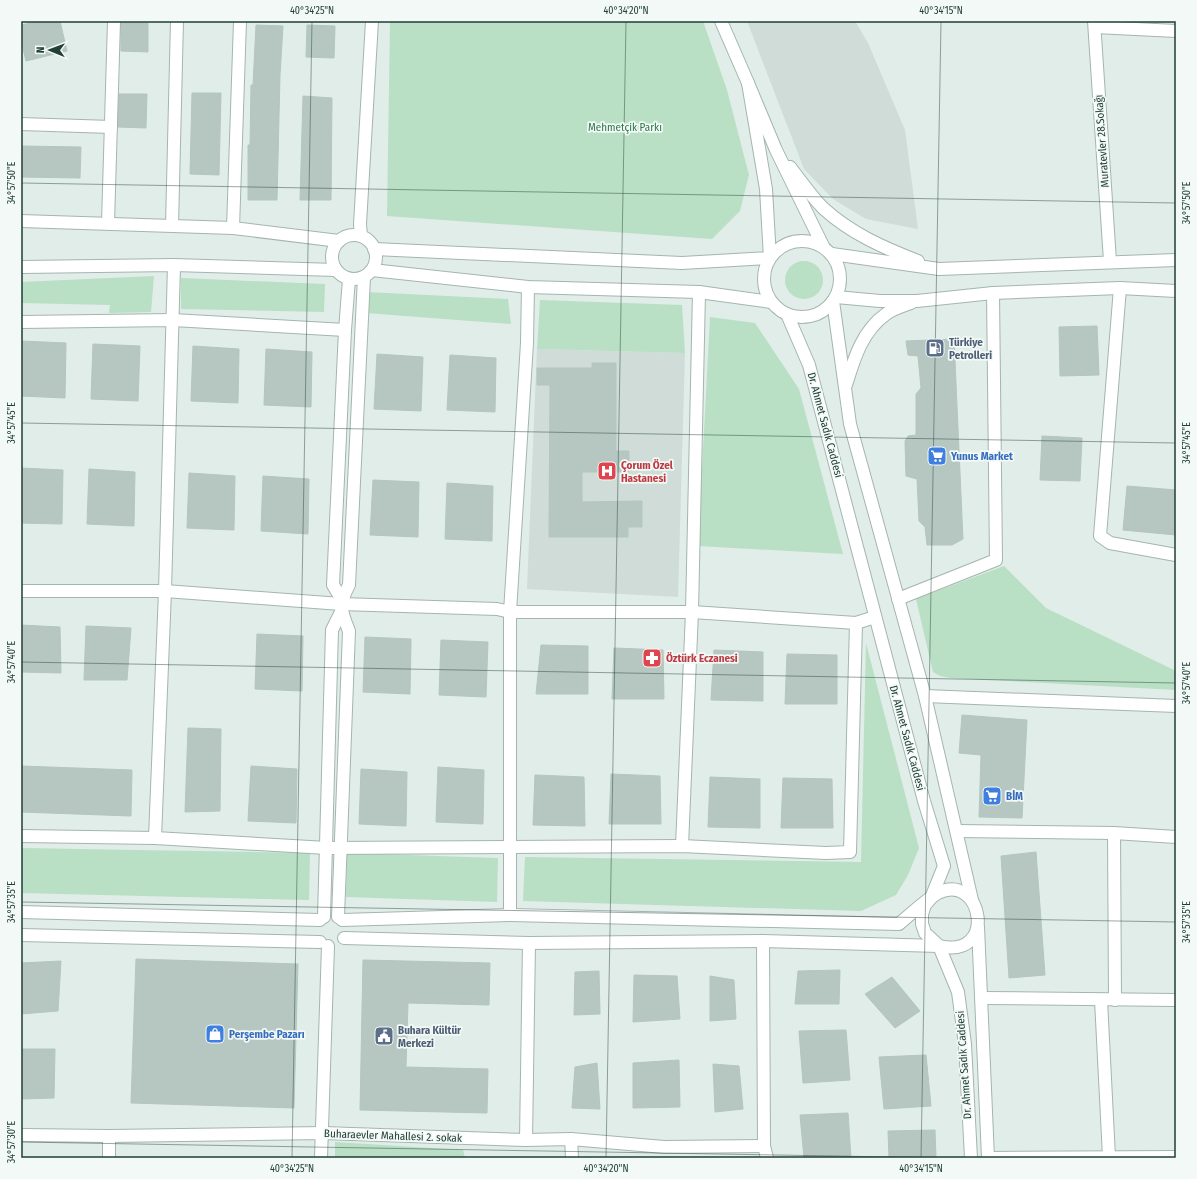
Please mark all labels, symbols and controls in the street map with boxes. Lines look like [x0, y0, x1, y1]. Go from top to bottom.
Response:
text: 40°34'25"N [290, 5, 334, 17]
text: 40°34'20"N [604, 5, 648, 17]
text: 40°34'15"N [919, 5, 963, 17]
north arrow [30, 30, 70, 70]
text: N [34, 46, 47, 53]
street label: Muratevler 28.Sokağı [1092, 94, 1112, 188]
park label: Mehmetçik Parkı [588, 121, 662, 134]
text: 34°57'50"E [6, 161, 18, 204]
text: 34°57'50"E [1181, 181, 1193, 224]
place label: Türkiye Petrolleri [949, 336, 992, 362]
fuel station icon: Türkiye Petrolleri [924, 337, 946, 359]
street label: Dr. Ahmet Sadık Caddesi [805, 371, 845, 479]
text: 34°57'45"E [6, 402, 18, 444]
text: 34°57'45"E [1181, 422, 1193, 464]
supermarket icon: Yunus Market [926, 445, 948, 467]
place label: Yunus Market [950, 450, 1013, 463]
place label: Çorum Özel Hastanesi [621, 459, 674, 485]
hospital icon: Çorum Özel Hastanesi [596, 460, 618, 482]
text: 34°57'40"E [6, 640, 18, 683]
pharmacy icon: Öztürk Eczanesi [641, 647, 663, 669]
place label: Öztürk Eczanesi [666, 652, 738, 665]
text: 34°57'40"E [1181, 661, 1193, 704]
street label: Dr. Ahmet Sadık Caddesi [887, 684, 927, 792]
supermarket icon: BİM [981, 785, 1003, 807]
place label: BİM [1006, 790, 1023, 803]
text: 34°57'35"E [6, 881, 18, 923]
text: 34°57'35"E [1181, 901, 1193, 943]
street label: Dr. Ahmet Sadık Caddesi [954, 1010, 974, 1120]
shop icon: Perşembe Pazarı [204, 1023, 226, 1045]
place label: Buhara Kültür Merkezi [398, 1024, 462, 1050]
public building icon: Buhara Kültür Merkezi [373, 1025, 395, 1047]
place label: Perşembe Pazarı [229, 1028, 305, 1041]
text: 34°57'30"E [6, 1120, 18, 1163]
street label: Buharaevler Mahallesi 2. sokak [324, 1127, 463, 1145]
text: 40°34'25"N [270, 1163, 314, 1175]
text: 40°34'20"N [584, 1163, 628, 1175]
text: 40°34'15"N [899, 1163, 943, 1175]

